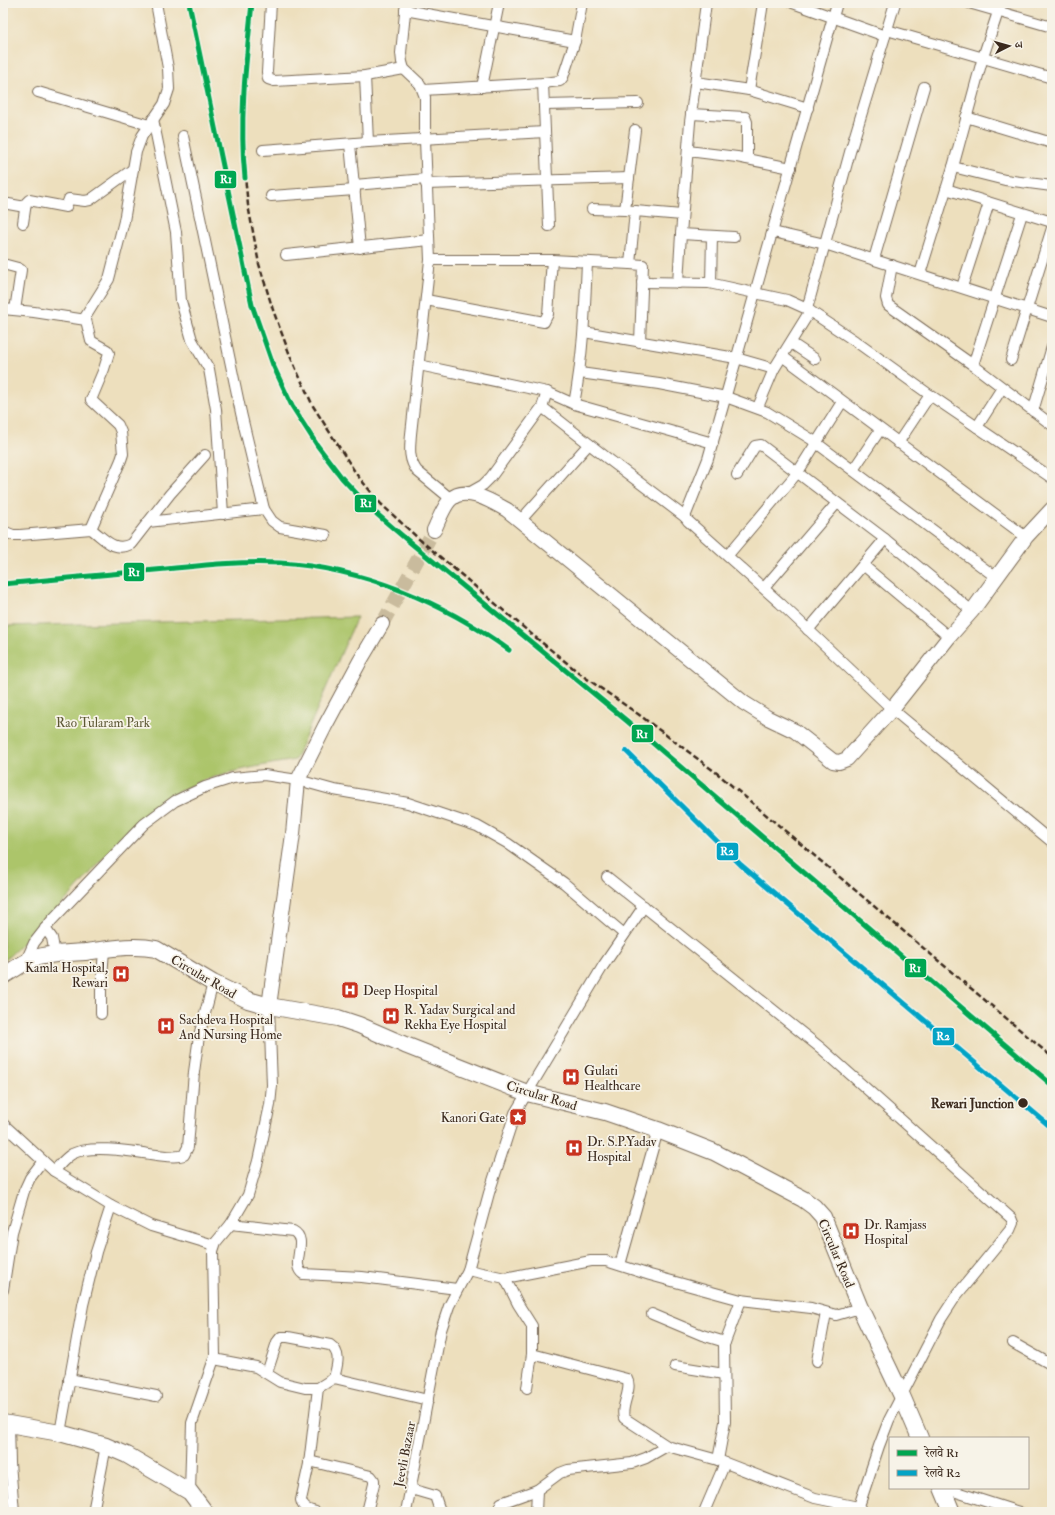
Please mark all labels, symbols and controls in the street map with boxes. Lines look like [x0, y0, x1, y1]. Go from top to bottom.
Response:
north arrow [989, 26, 1029, 66]
text: उ [1012, 41, 1025, 50]
line badge: R1 [214, 170, 237, 189]
text: R1 [220, 173, 232, 186]
line badge: R1 [354, 494, 377, 513]
text: R1 [360, 497, 372, 510]
line badge: R1 [123, 562, 145, 582]
text: R1 [128, 566, 140, 579]
park label: Rao Tularam Park [56, 715, 151, 731]
line badge: R1 [631, 724, 654, 743]
text: R1 [636, 728, 648, 741]
line badge: R2 [716, 842, 739, 861]
text: R2 [720, 845, 734, 858]
street label: Circular Road [168, 952, 240, 1002]
line badge: R1 [904, 958, 927, 978]
place label: Kamla Hospital, Rewari [25, 960, 109, 991]
text: R1 [909, 962, 921, 975]
hospital icon: Kamla Hospital, Rewari [111, 964, 131, 984]
hospital icon: Deep Hospital [340, 980, 360, 1000]
place label: Deep Hospital [363, 983, 438, 1000]
place label: R. Yadav Surgical and Rekha Eye Hospital [404, 1002, 516, 1034]
hospital icon: R. Yadav Surgical and Rekha Eye Hospital [381, 1006, 401, 1026]
place label: Sachdeva Hospital And Nursing Home [178, 1012, 282, 1043]
hospital icon: Sachdeva Hospital And Nursing Home [156, 1016, 176, 1036]
line badge: R2 [932, 1027, 955, 1046]
text: R2 [936, 1030, 950, 1043]
place label: Gulati Healthcare [584, 1063, 641, 1094]
hospital icon: Gulati Healthcare [561, 1067, 581, 1087]
street label: Circular Road [504, 1078, 580, 1114]
place label: Rewari Junction [931, 1096, 1014, 1113]
marker: Rewari Junction [1016, 1096, 1030, 1110]
place icon: Kanori Gate [508, 1107, 528, 1127]
place label: Kanori Gate [441, 1110, 506, 1126]
place label: Dr. S.P.Yadav Hospital [587, 1134, 657, 1166]
hospital icon: Dr. S.P.Yadav Hospital [564, 1138, 584, 1158]
street label: Circular Road [814, 1217, 858, 1291]
place label: Dr. Ramjass Hospital [864, 1217, 927, 1249]
hospital icon: Dr. Ramjass Hospital [841, 1221, 861, 1241]
street label: Jeevli Bazaar [391, 1420, 419, 1489]
legend [889, 1437, 1029, 1489]
text: रेलवे R1 [923, 1445, 959, 1461]
text: रेलवे R2 [923, 1465, 961, 1481]

